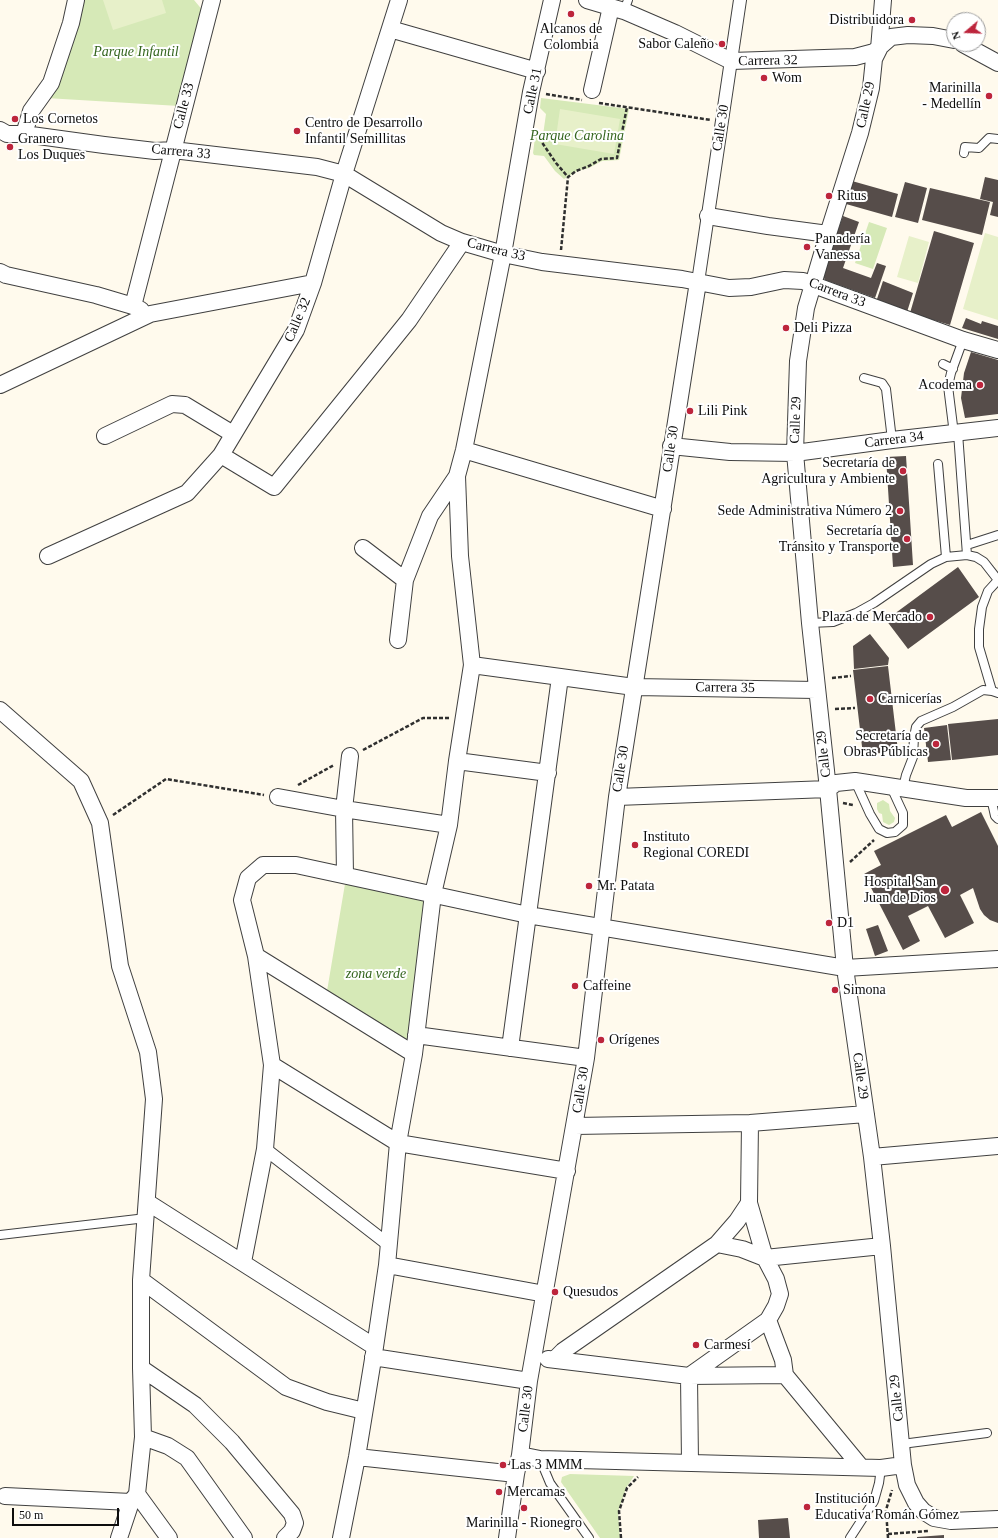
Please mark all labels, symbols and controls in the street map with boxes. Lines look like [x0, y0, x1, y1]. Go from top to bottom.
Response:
marker: Alcanos de Colombia [566, 9, 576, 19]
place label: Distribuidora [829, 12, 904, 28]
north arrow [946, 12, 986, 52]
marker: Distribuidora [907, 15, 917, 25]
place label: Alcanos de Colombia [540, 21, 602, 54]
text: N [949, 30, 963, 41]
place label: Sabor Caleño [638, 36, 714, 52]
marker: Sabor Caleño [717, 39, 727, 49]
park label: Parque Infantil [93, 44, 179, 60]
street label: Carrera 32 [738, 52, 798, 70]
street label: Calle 31 [520, 66, 546, 116]
place label: Wom [772, 70, 802, 86]
marker: Wom [759, 73, 769, 83]
street label: Calle 29 [853, 80, 879, 130]
place label: Marinilla - Medellín [922, 80, 981, 112]
street label: Calle 33 [170, 81, 198, 131]
marker: Marinilla - Medellín [984, 91, 994, 101]
street label: Calle 30 [709, 103, 733, 153]
place label: Los Cornetos [23, 111, 98, 127]
marker: Los Cornetos [10, 114, 20, 124]
place label: Centro de Desarrollo Infantil Semillitas [305, 115, 422, 148]
marker: Centro de Desarrollo Infantil Semillitas [292, 126, 302, 136]
park label: Parque Carolina [530, 128, 624, 144]
place label: Granero Los Duques [18, 131, 85, 164]
street label: Carrera 33 [151, 141, 211, 163]
marker: Granero Los Duques [5, 142, 15, 152]
place label: Ritus [837, 188, 867, 204]
marker: Ritus [824, 191, 834, 201]
place label: Panadería Vanessa [815, 231, 870, 264]
street label: Carrera 33 [465, 235, 527, 265]
marker: Panadería Vanessa [802, 242, 812, 252]
street label: Carrera 33 [806, 275, 868, 311]
street label: Calle 32 [281, 295, 315, 345]
place label: Deli Pizza [794, 320, 852, 336]
marker: Deli Pizza [781, 323, 791, 333]
place label: Acodema [918, 377, 972, 393]
marker: Acodema [975, 380, 985, 390]
street label: Calle 29 [787, 396, 805, 444]
place label: Lili Pink [698, 403, 747, 419]
marker: Lili Pink [685, 406, 695, 416]
street label: Calle 30 [659, 425, 683, 473]
street label: Carrera 34 [863, 428, 925, 452]
place label: Secretaría de Agricultura y Ambiente [761, 455, 895, 488]
marker: Secretaría de Agricultura y Ambiente [898, 466, 908, 476]
place label: Sede Administrativa Número 2 [717, 503, 892, 519]
marker: Sede Administrativa Número 2 [895, 506, 905, 516]
place label: Secretaría de Tránsito y Transporte [779, 523, 899, 556]
marker: Secretaría de Tránsito y Transporte [902, 534, 912, 544]
place label: Plaza de Mercado [822, 609, 922, 625]
marker: Plaza de Mercado [925, 612, 935, 622]
street label: Carrera 35 [695, 679, 755, 697]
place label: Carnicerías [878, 691, 942, 707]
marker: Carnicerías [865, 694, 875, 704]
place label: Secretaría de Obras Públicas [844, 728, 928, 760]
street label: Calle 29 [813, 730, 835, 778]
marker: Secretaría de Obras Públicas [931, 739, 941, 749]
street label: Calle 30 [609, 744, 633, 794]
place label: Instituto Regional COREDI [643, 829, 749, 862]
marker: Instituto Regional COREDI [630, 840, 640, 850]
place label: Hospital San Juan de Dios [864, 874, 936, 906]
place label: Mr. Patata [597, 878, 655, 894]
marker: Mr. Patata [584, 881, 594, 891]
marker: Hospital San Juan de Dios [939, 884, 951, 896]
place label: D1 [837, 915, 854, 931]
marker: D1 [824, 918, 834, 928]
park label: zona verde [346, 966, 406, 982]
place label: Caffeine [583, 978, 631, 994]
marker: Caffeine [570, 981, 580, 991]
place label: Simona [843, 982, 886, 998]
marker: Simona [830, 985, 840, 995]
place label: Orígenes [609, 1032, 660, 1048]
marker: Orígenes [596, 1035, 606, 1045]
street label: Calle 29 [848, 1052, 872, 1100]
street label: Calle 30 [569, 1065, 593, 1115]
place label: Quesudos [563, 1284, 618, 1300]
marker: Quesudos [550, 1287, 560, 1297]
place label: Carmesí [704, 1337, 751, 1353]
marker: Carmesí [691, 1340, 701, 1350]
street label: Calle 29 [886, 1374, 908, 1422]
street label: Calle 30 [515, 1385, 537, 1433]
place label: Las 3 MMM [511, 1457, 583, 1473]
marker: Las 3 MMM [498, 1460, 508, 1470]
place label: Mercamas [507, 1484, 565, 1500]
marker: Mercamas [494, 1487, 504, 1497]
place label: Institución Educativa Román Gómez [815, 1491, 959, 1524]
scale bar [14, 1500, 121, 1526]
marker: Institución Educativa Román Gómez [802, 1502, 812, 1512]
marker: Marinilla - Rionegro [519, 1503, 529, 1513]
text: 50 m [19, 1508, 43, 1522]
place label: Marinilla - Rionegro [466, 1515, 582, 1531]

